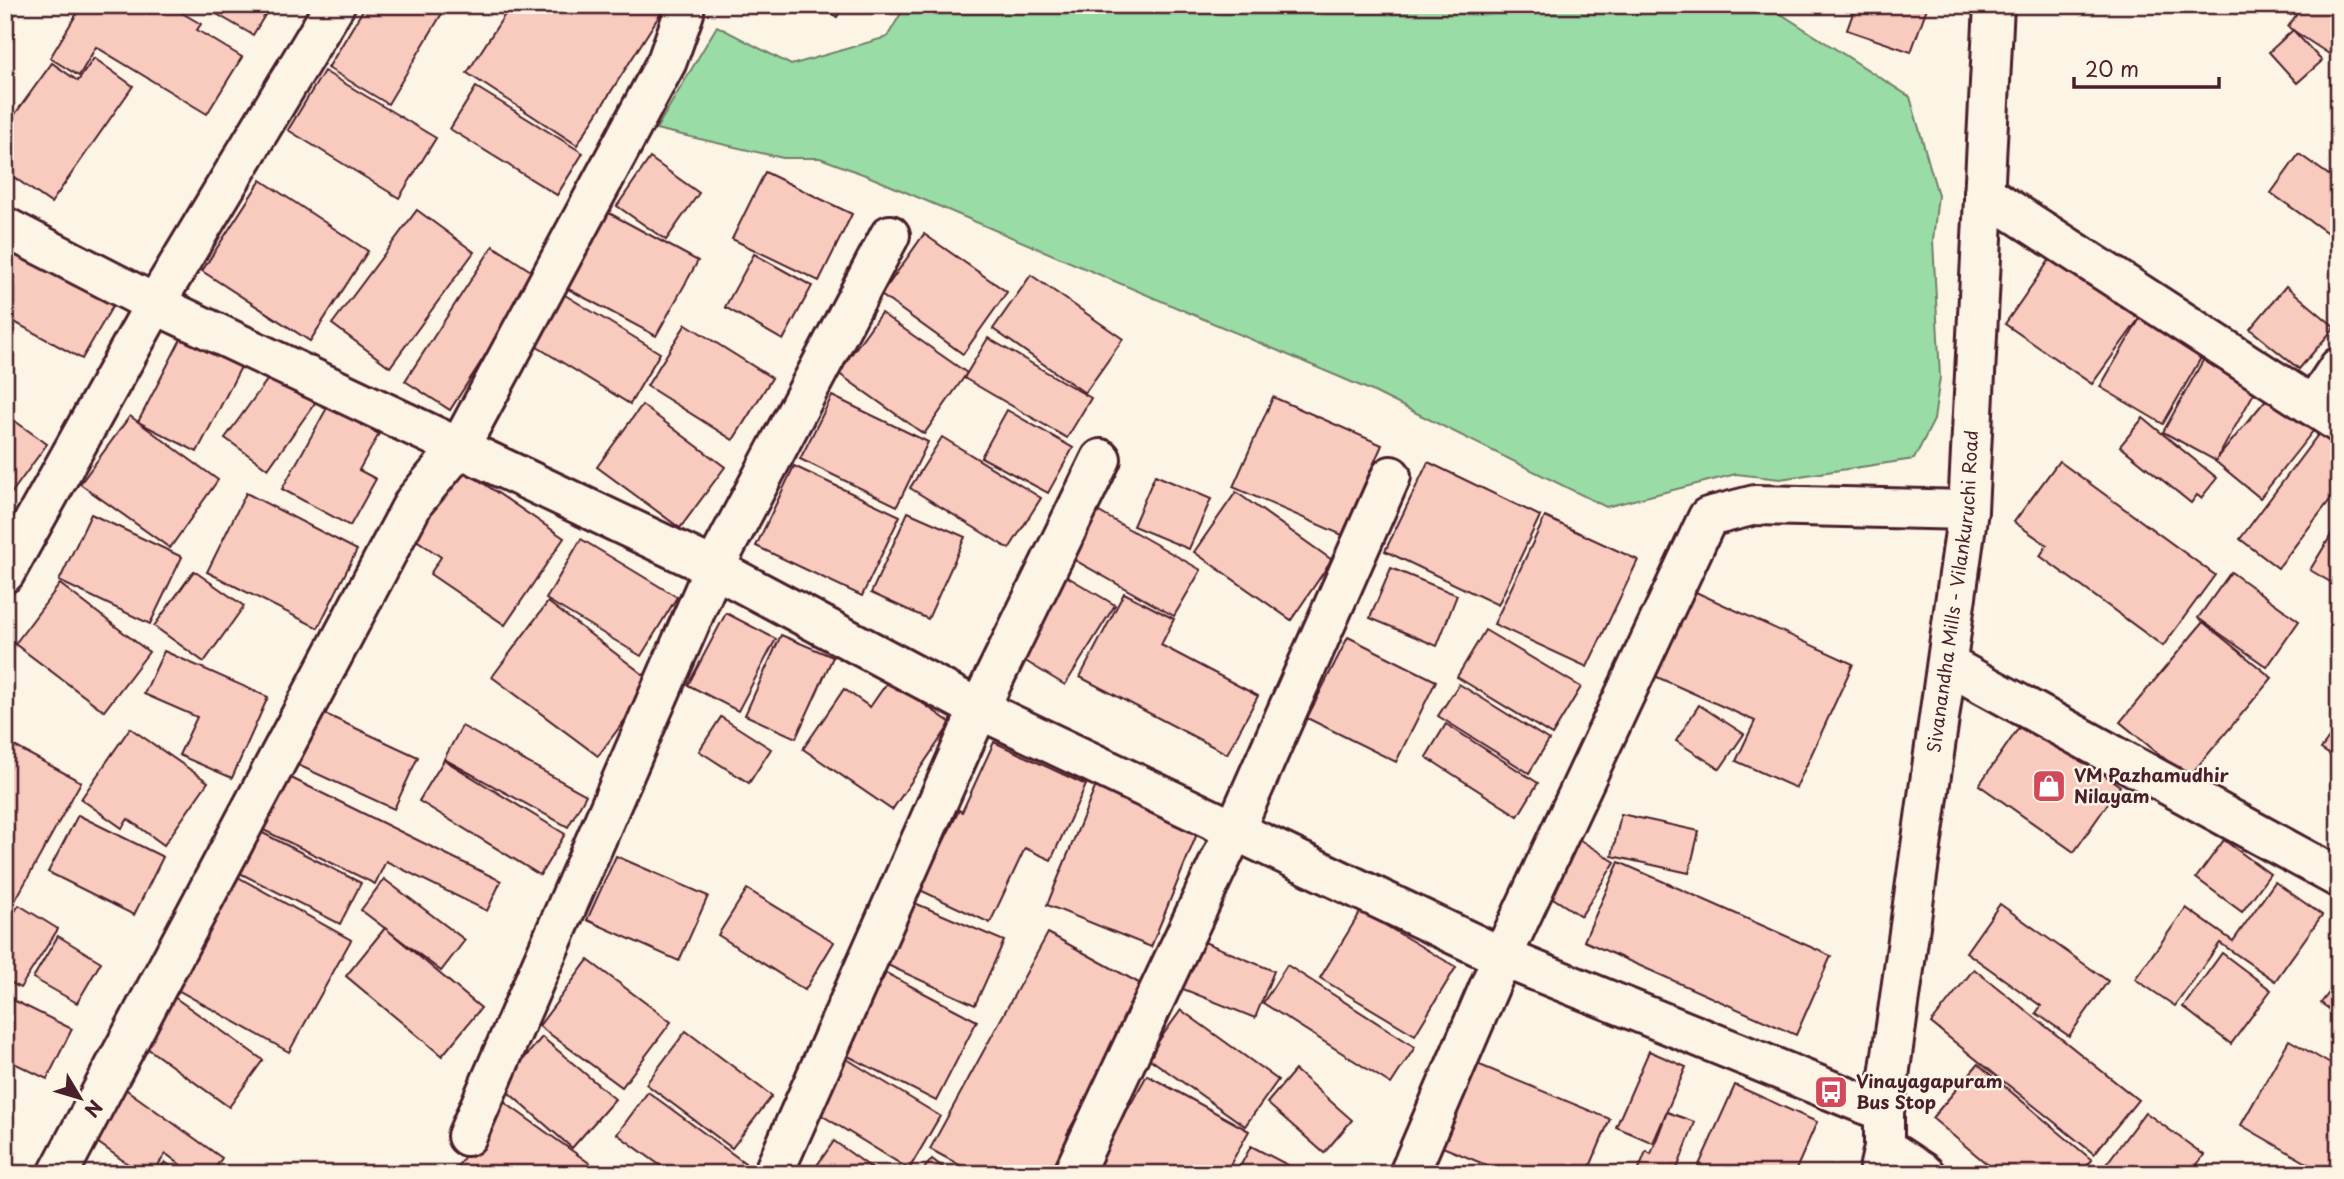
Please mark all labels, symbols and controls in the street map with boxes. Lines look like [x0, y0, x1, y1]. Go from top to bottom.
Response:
scale bar [2074, 46, 2220, 90]
text: 20 m [2085, 52, 2139, 84]
street label: Sivanandha Mills - Vilankuruchi Road [1919, 429, 1984, 754]
place label: VM Pazhamudhir Nilayam [2074, 761, 2229, 809]
shop icon: VM Pazhamudhir Nilayam [2030, 767, 2068, 805]
north arrow [46, 1064, 116, 1134]
place label: Vinayagapuram Bus Stop [1856, 1067, 2003, 1115]
bus stop icon: Vinayagapuram Bus Stop [1812, 1073, 1850, 1111]
text: N [79, 1095, 110, 1124]

